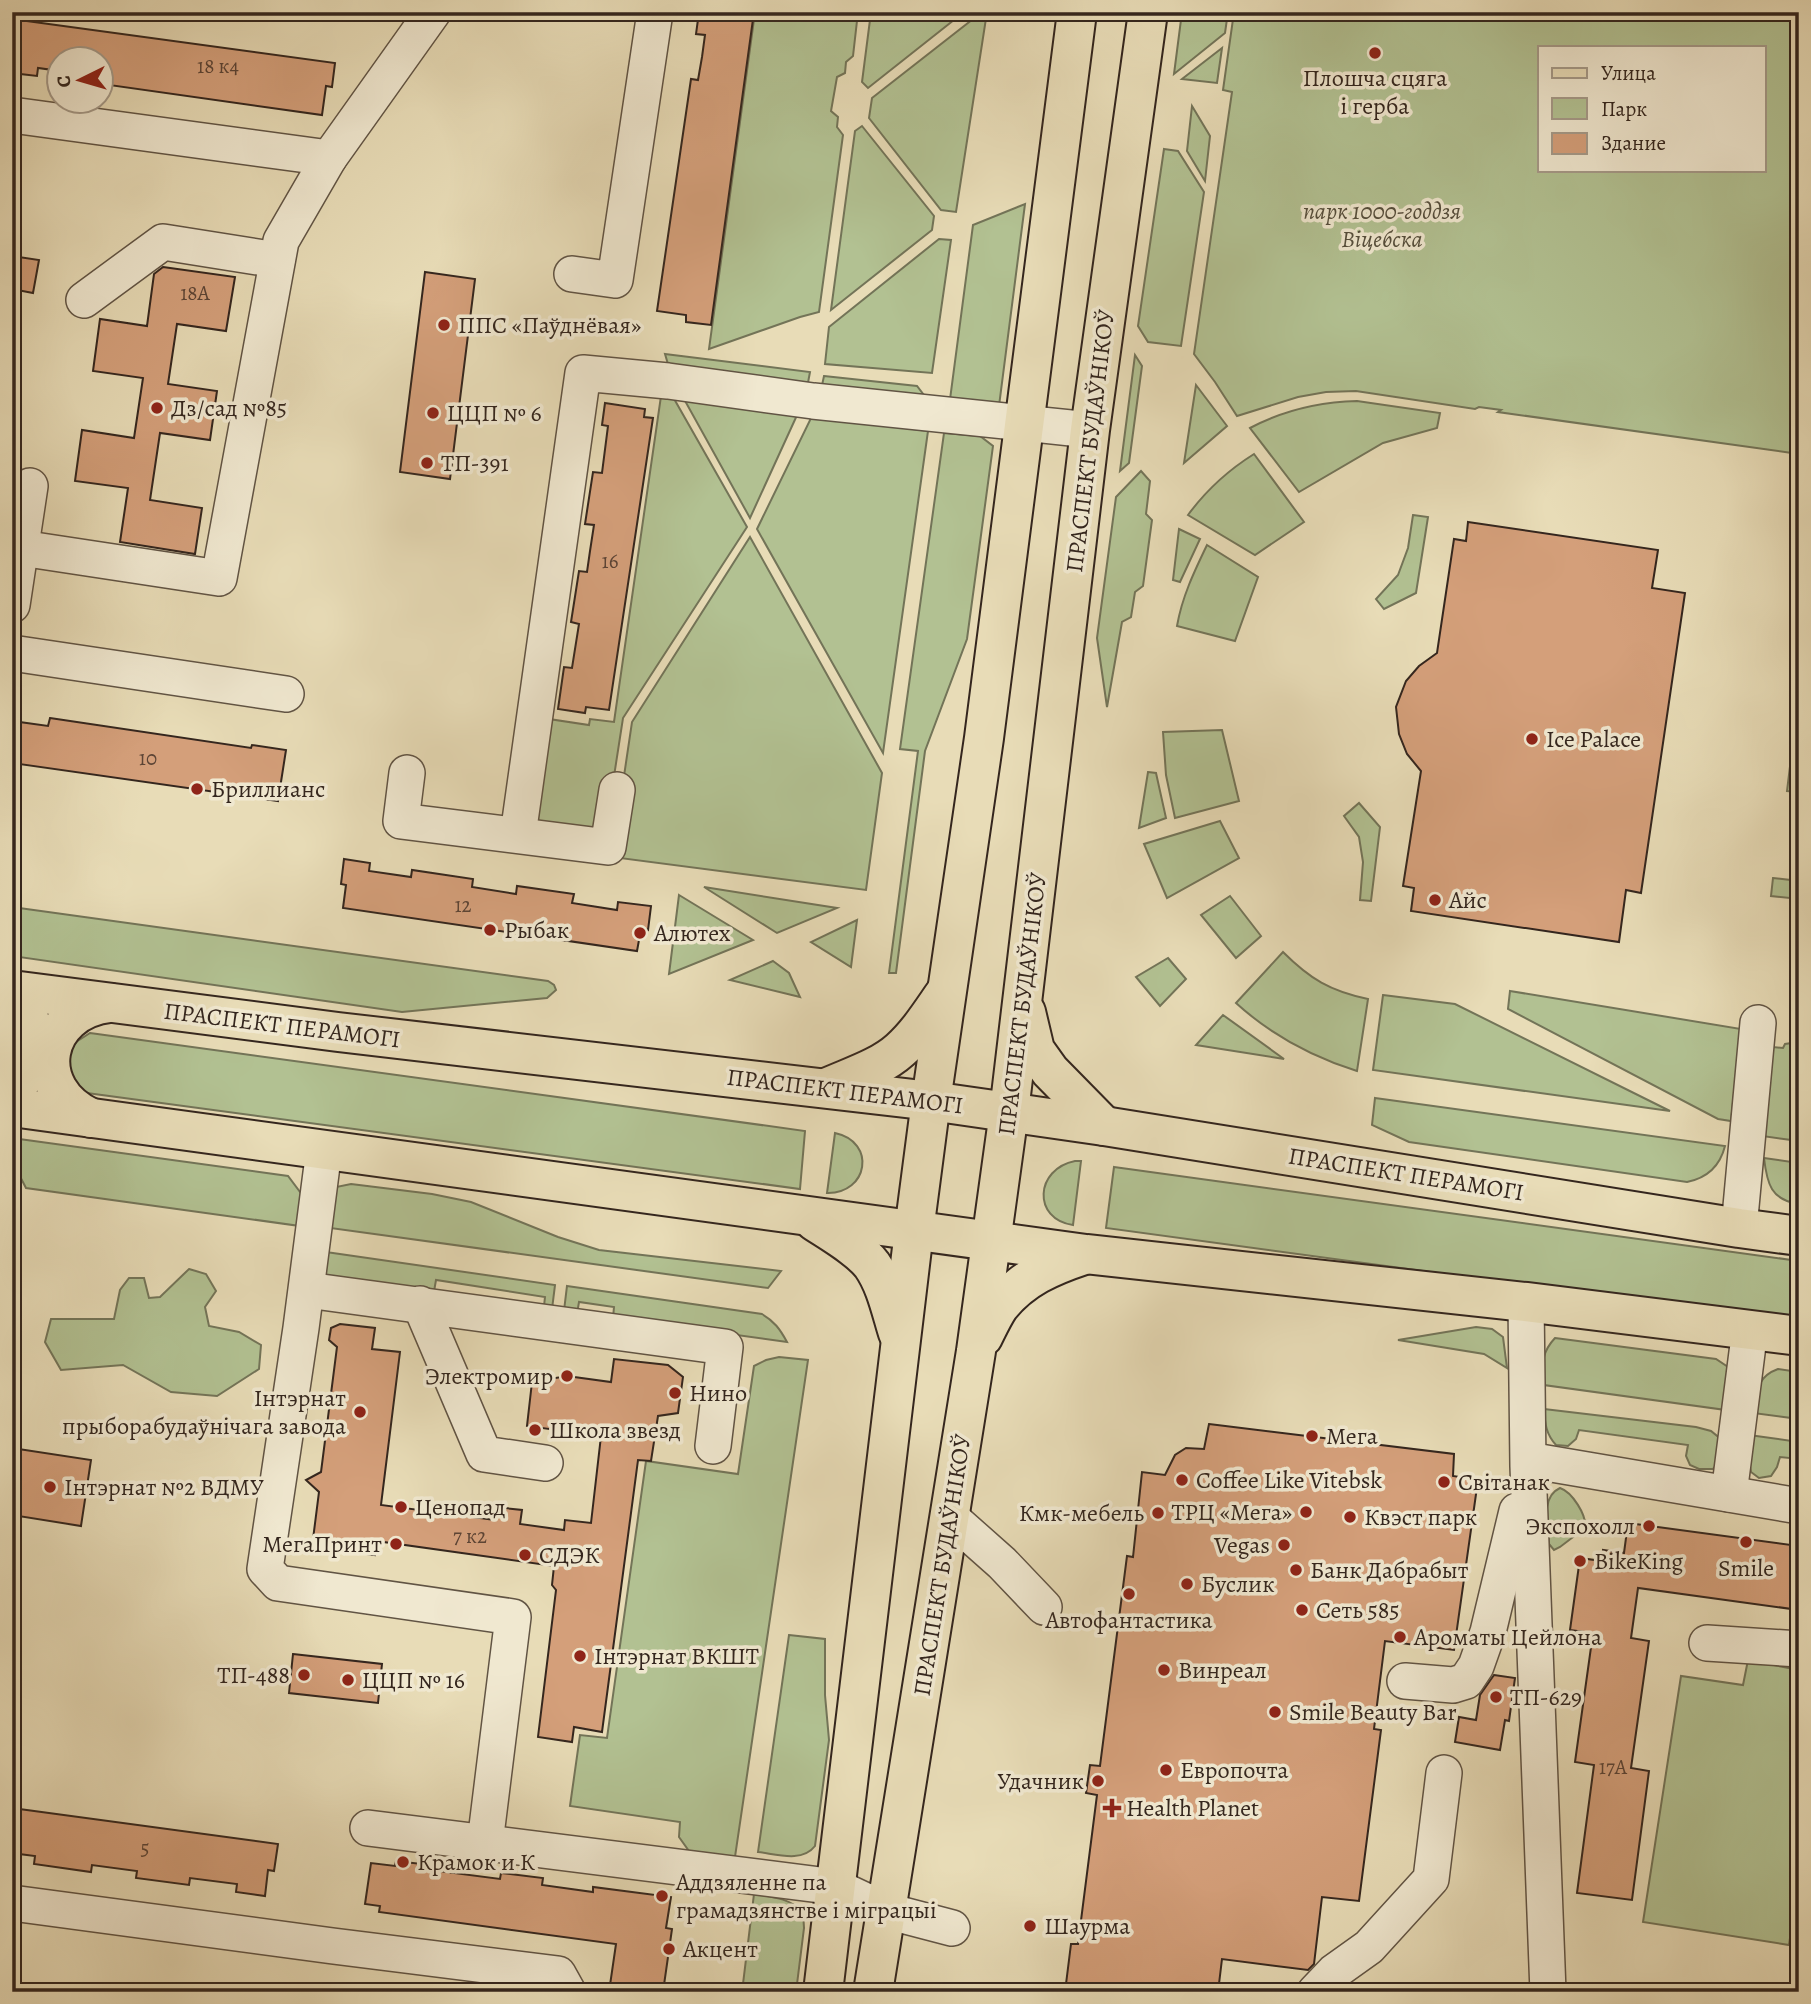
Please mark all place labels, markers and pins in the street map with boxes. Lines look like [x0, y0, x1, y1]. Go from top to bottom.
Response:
marker: Плошча сцяга і герба [1367, 45, 1383, 61]
place label: Плошча сцяга і герба [1303, 62, 1447, 122]
place label: ППС «Паўднёвая» [458, 309, 641, 341]
marker: ППС «Паўднёвая» [436, 317, 452, 333]
place label: Дз/сад №85 [171, 392, 287, 424]
place label: ЦЦП № 6 [447, 397, 542, 429]
marker: Дз/сад №85 [149, 400, 165, 416]
marker: ЦЦП № 6 [425, 405, 441, 421]
place label: ТП-391 [441, 447, 509, 479]
marker: ТП-391 [419, 455, 435, 471]
place label: Ice Palace [1546, 723, 1641, 755]
marker: Ice Palace [1524, 731, 1540, 747]
place label: Бриллианс [211, 773, 325, 805]
marker: Бриллианс [189, 781, 205, 797]
place label: Айс [1448, 884, 1487, 916]
marker: Айс [1427, 892, 1443, 908]
place label: Рыбак [504, 914, 569, 946]
place label: Алютех [653, 917, 731, 949]
marker: Рыбак [482, 922, 498, 938]
marker: Алютех [632, 925, 648, 941]
place label: Электромир [425, 1360, 553, 1392]
marker: Электромир [559, 1368, 575, 1384]
place label: Нино [689, 1377, 747, 1409]
place label: Інтэрнат прыборабудаўнічага завода [62, 1382, 346, 1442]
marker: Нино [667, 1385, 683, 1401]
marker: Інтэрнат прыборабудаўнічага завода [352, 1404, 368, 1420]
place label: Школа звезд [549, 1414, 681, 1446]
place label: Мега [1326, 1420, 1378, 1452]
marker: Школа звезд [527, 1422, 543, 1438]
marker: Мега [1304, 1428, 1320, 1444]
place label: Coffee Like Vitebsk [1196, 1464, 1382, 1496]
place label: Світанак [1458, 1466, 1550, 1498]
place label: Інтэрнат №2 ВДМУ [64, 1471, 264, 1503]
marker: Coffee Like Vitebsk [1174, 1472, 1190, 1488]
marker: Світанак [1436, 1474, 1452, 1490]
marker: Інтэрнат №2 ВДМУ [42, 1479, 58, 1495]
place label: Ценопад [415, 1491, 506, 1523]
place label: ТРЦ «Мега» [1171, 1496, 1292, 1528]
place label: Кмк-мебель [1019, 1497, 1145, 1529]
marker: Ценопад [393, 1499, 409, 1515]
place label: Квэст парк [1364, 1501, 1477, 1533]
marker: ТРЦ «Мега» [1298, 1504, 1314, 1520]
marker: Кмк-мебель [1150, 1505, 1166, 1521]
marker: Квэст парк [1342, 1509, 1358, 1525]
place label: Экспохолл [1525, 1510, 1635, 1542]
marker: Экспохолл [1641, 1518, 1657, 1534]
place label: МегаПринт [262, 1528, 382, 1560]
place label: Vegas [1213, 1529, 1270, 1561]
marker: Smile [1738, 1534, 1754, 1550]
marker: МегаПринт [388, 1536, 404, 1552]
marker: Vegas [1276, 1537, 1292, 1553]
place label: СДЭК [539, 1539, 600, 1571]
place label: BikeKing [1594, 1545, 1683, 1577]
marker: СДЭК [517, 1547, 533, 1563]
place label: Smile [1718, 1552, 1774, 1584]
marker: BikeKing [1572, 1553, 1588, 1569]
place label: Банк Дабрабыт [1310, 1554, 1469, 1586]
marker: Банк Дабрабыт [1288, 1562, 1304, 1578]
place label: Буслик [1201, 1568, 1275, 1600]
marker: Буслик [1179, 1576, 1195, 1592]
marker: Автофантастика [1121, 1586, 1137, 1602]
place label: Сеть 585 [1316, 1594, 1400, 1626]
marker: Сеть 585 [1294, 1602, 1310, 1618]
place label: Автофантастика [1044, 1604, 1213, 1636]
place label: Ароматы Цейлона [1413, 1621, 1602, 1653]
marker: Ароматы Цейлона [1392, 1629, 1408, 1645]
place label: Інтэрнат ВКШТ [594, 1640, 759, 1672]
marker: Інтэрнат ВКШТ [572, 1648, 588, 1664]
place label: Винреал [1178, 1654, 1267, 1686]
place label: ТП-488 [217, 1659, 290, 1691]
marker: Винреал [1156, 1662, 1172, 1678]
place label: ЦЦП № 16 [362, 1664, 465, 1696]
marker: ТП-488 [296, 1667, 312, 1683]
marker: ЦЦП № 16 [340, 1672, 356, 1688]
place label: ТП-629 [1510, 1681, 1582, 1713]
marker: ТП-629 [1488, 1689, 1504, 1705]
place label: Smile Beauty Bar [1289, 1696, 1457, 1728]
marker: Smile Beauty Bar [1267, 1704, 1283, 1720]
place label: Европочта [1180, 1754, 1289, 1786]
marker: Европочта [1158, 1762, 1174, 1778]
place label: Удачник [997, 1765, 1084, 1797]
marker: Удачник [1090, 1773, 1106, 1789]
place label: Health Planet [1126, 1792, 1259, 1824]
marker: Health Planet [1104, 1800, 1120, 1816]
place label: Крамок и К [417, 1846, 536, 1878]
marker: Крамок и К [395, 1854, 411, 1870]
place label: Аддзяленне па грамадзянстве і міграцыі [675, 1866, 937, 1926]
marker: Аддзяленне па грамадзянстве і міграцыі [654, 1888, 670, 1904]
place label: Шаурма [1044, 1910, 1130, 1942]
marker: Шаурма [1022, 1918, 1038, 1934]
place label: Акцент [682, 1933, 758, 1965]
marker: Акцент [661, 1941, 677, 1957]

